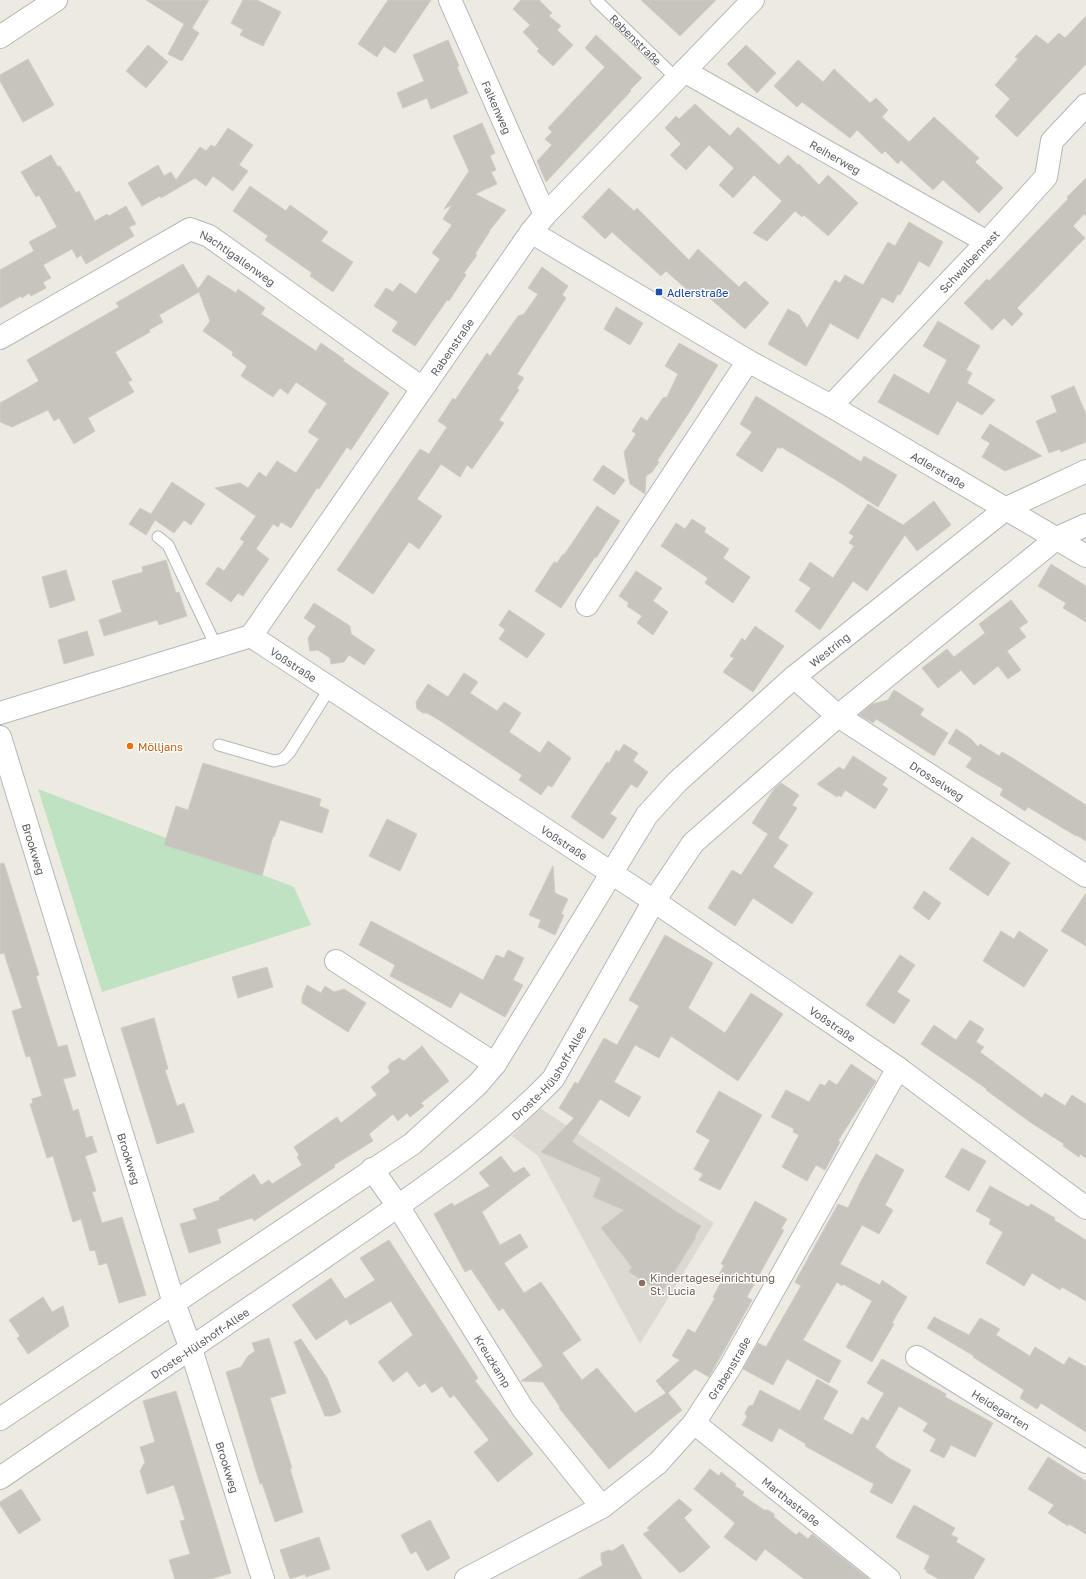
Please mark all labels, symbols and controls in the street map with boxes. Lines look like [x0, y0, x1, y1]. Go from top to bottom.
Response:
street label: Rabenstraße [608, 11, 665, 67]
street label: Falkenweg [480, 78, 515, 136]
street label: Reiherweg [808, 137, 863, 176]
street label: Nachtigallenweg [198, 227, 278, 288]
street label: Schwalbennest [936, 227, 1001, 295]
place label: Adlerstraße [667, 286, 729, 299]
marker: Adlerstraße [654, 287, 664, 297]
street label: Rabenstraße [427, 315, 476, 378]
street label: Adlerstraße [909, 448, 969, 491]
street label: Westring [806, 629, 852, 669]
street label: Voßstraße [268, 644, 319, 684]
place label: Mölljans [138, 740, 183, 753]
marker: Mölljans [125, 741, 135, 751]
street label: Drosselweg [908, 758, 967, 802]
street label: Brookweg [20, 822, 48, 876]
street label: Voßstraße [539, 822, 590, 862]
street label: Voßstraße [807, 1003, 858, 1044]
street label: Droste-Hülshoff-Allee [508, 1023, 588, 1122]
street label: Brookweg [116, 1131, 144, 1186]
place label: Kindertageseinrichtung St. Lucia [650, 1271, 775, 1297]
marker: Kindertageseinrichtung St. Lucia [637, 1278, 647, 1288]
street label: Droste-Hülshoff-Allee [148, 1305, 251, 1381]
street label: Kreuzkamp [472, 1332, 515, 1390]
street label: Grabenstraße [704, 1334, 753, 1402]
street label: Heidegarten [970, 1386, 1033, 1432]
street label: Brookweg [214, 1440, 242, 1494]
street label: Marthastraße [760, 1474, 823, 1528]

